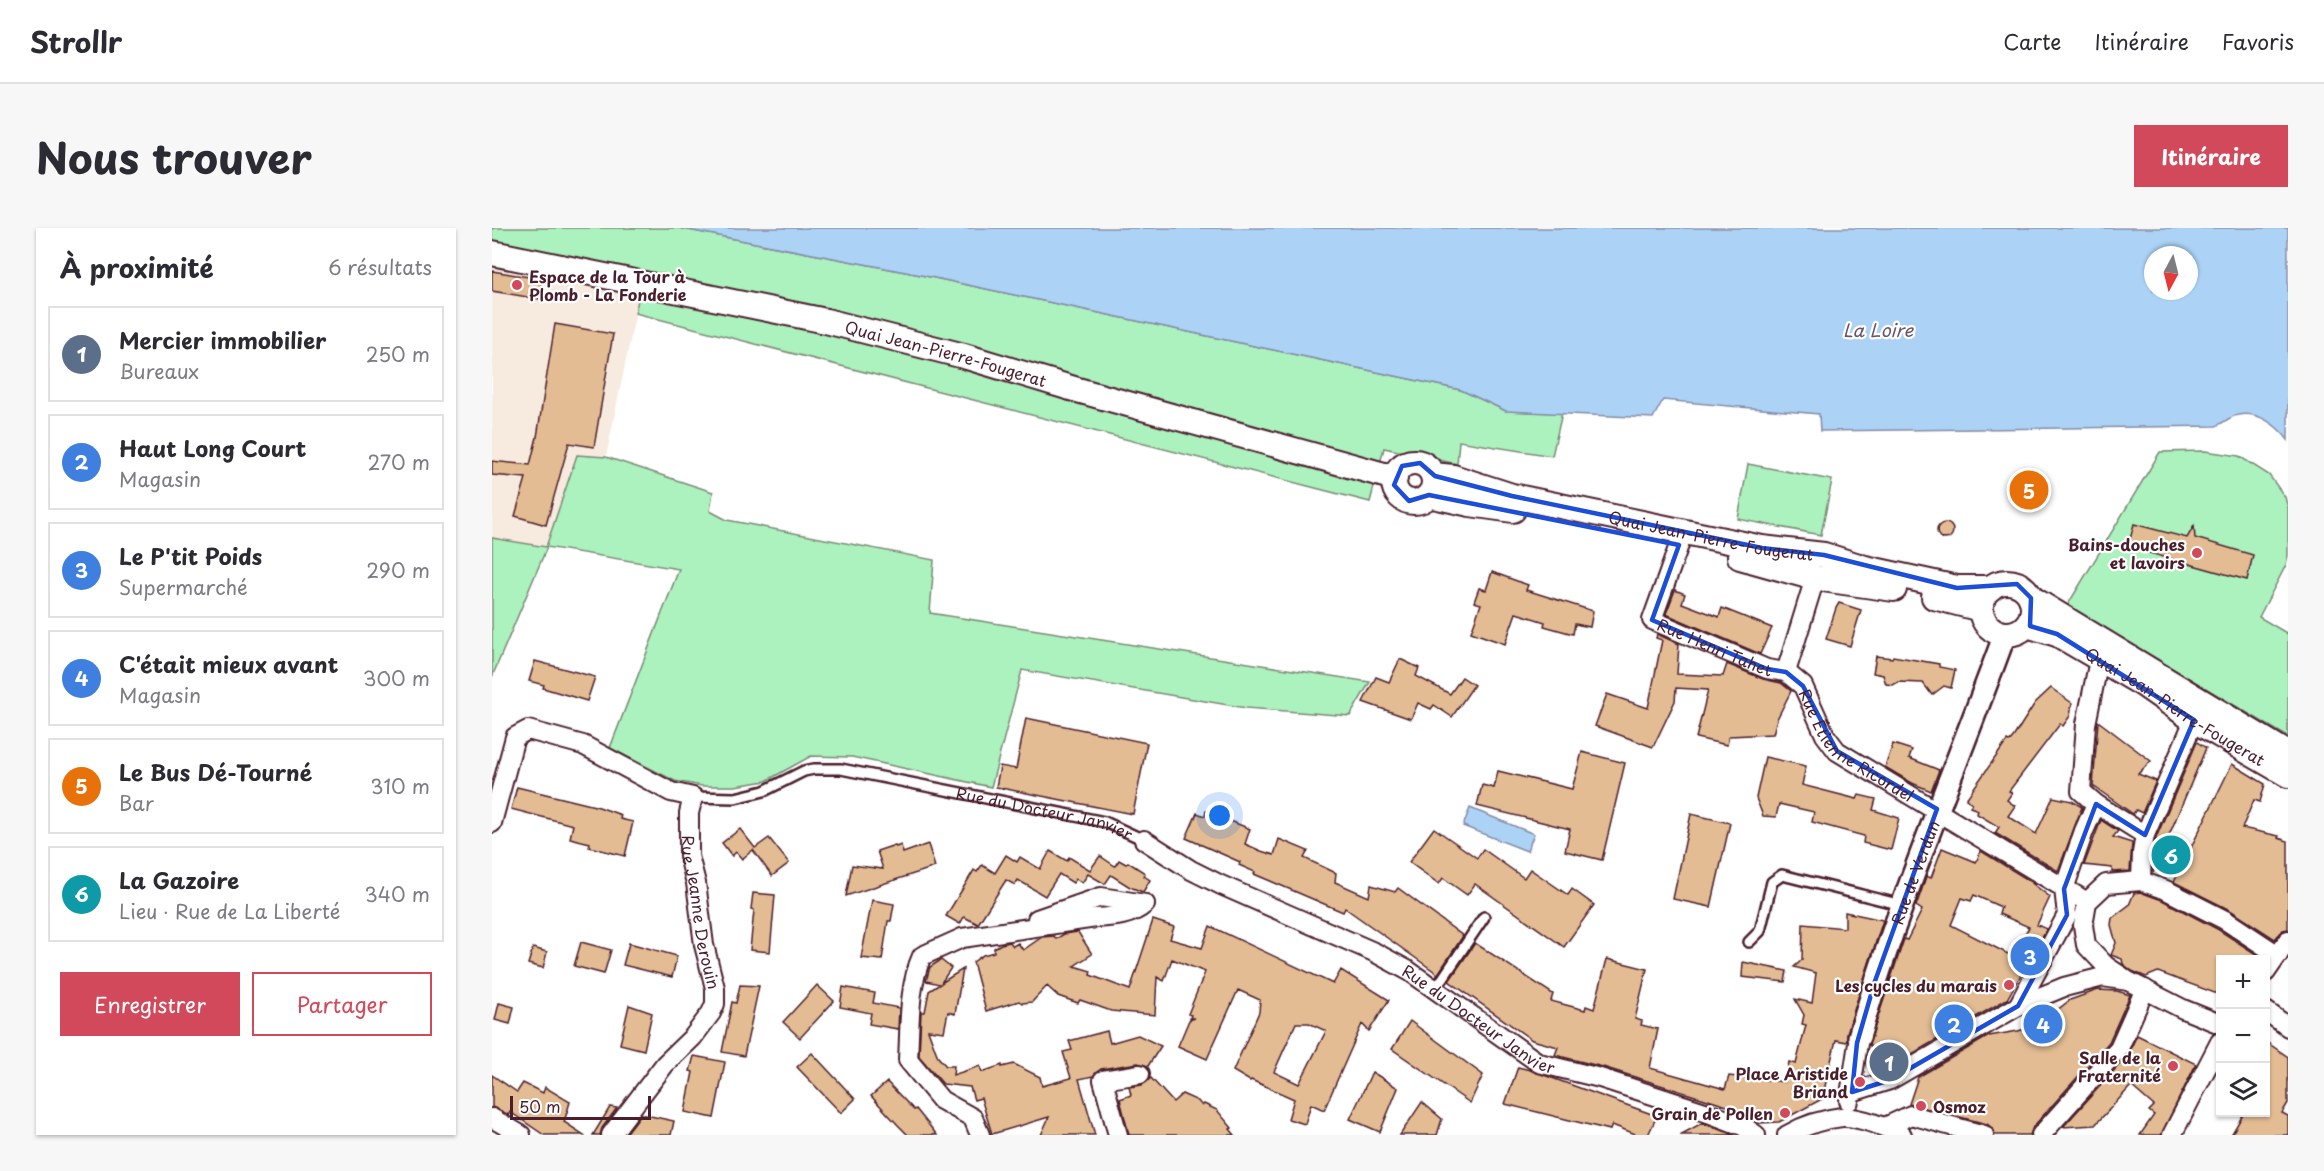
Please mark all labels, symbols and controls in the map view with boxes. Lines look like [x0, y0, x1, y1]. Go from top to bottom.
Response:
text: Strollr [30, 20, 122, 63]
text: Carte [2003, 25, 2062, 57]
text: Itinéraire [2095, 25, 2189, 57]
text: Favoris [2222, 25, 2294, 57]
text: Nous trouver [36, 125, 312, 188]
button: Itinéraire [2134, 125, 2288, 187]
north arrow [2144, 246, 2198, 300]
text: À proximité [60, 248, 214, 287]
text: 6 résultats [328, 252, 432, 282]
place label: Espace de la Tour à Plomb - La Fonderie [529, 264, 687, 306]
marker: Espace de la Tour à Plomb - La Fonderie [510, 278, 524, 292]
street label: Quai Jean-Pierre-Fougerat [843, 314, 1050, 392]
water label: La Loire [1843, 316, 1914, 343]
text: Mercier immobilier [119, 323, 326, 356]
text: 1 [77, 339, 86, 369]
text: 250 m [366, 339, 430, 369]
text: Bureaux [119, 356, 199, 386]
text: Haut Long Court [119, 431, 306, 464]
text: 2 [74, 447, 89, 477]
text: 270 m [367, 447, 430, 477]
text: Magasin [119, 464, 201, 494]
pin: 5 [2010, 468, 2048, 512]
street label: Quai Jean-Pierre-Fougerat [1606, 504, 1815, 566]
place label: Bains-douches et lavoirs [2068, 532, 2185, 574]
text: Le P'tit Poids [119, 539, 262, 572]
marker: Bains-douches et lavoirs [2190, 546, 2204, 560]
text: 3 [75, 555, 88, 585]
text: 290 m [366, 555, 430, 585]
text: Supermarché [119, 572, 248, 602]
street label: Rue Henri Tahet [1654, 612, 1774, 682]
street label: Quai Jean-Pierre-Fougerat [2081, 641, 2270, 771]
text: C'était mieux avant [119, 647, 338, 680]
text: 4 [75, 663, 88, 693]
text: 300 m [363, 663, 430, 693]
text: Magasin [119, 680, 201, 710]
street label: Rue Étienne Ricordel [1794, 685, 1919, 807]
text: Le Bus Dé-Tourné [119, 755, 312, 788]
text: 5 [75, 771, 88, 801]
text: 310 m [370, 771, 430, 801]
street label: Rue du Docteur Janvier [954, 780, 1137, 846]
text: Bar [119, 788, 154, 818]
your location [1205, 801, 1234, 830]
street label: Rue de Verdun [1884, 816, 1945, 928]
pin: 6 [2152, 832, 2190, 878]
street label: Rue Jeanne Derouin [677, 835, 727, 992]
text: La Gazoire [119, 863, 239, 896]
text: 6 [74, 879, 89, 909]
text: 340 m [365, 879, 430, 909]
text: Lieu · Rue de La Liberté [119, 896, 340, 926]
pin: 3 [2010, 934, 2050, 978]
map controls [2216, 955, 2270, 1117]
button: + [2216, 955, 2270, 1009]
street label: Rue du Docteur Janvier [1398, 958, 1558, 1079]
button: Enregistrer [60, 972, 240, 1036]
button: Partager [252, 972, 432, 1036]
place label: Les cycles du marais [1835, 973, 1997, 997]
marker: Les cycles du marais [2002, 978, 2016, 992]
pin: 2 [1934, 1002, 1974, 1046]
pin: 4 [2024, 1002, 2062, 1046]
button: − [2216, 1009, 2270, 1063]
pin: 1 [1870, 1040, 1908, 1084]
place label: Salle de la Fraternité [2078, 1045, 2161, 1087]
marker: Salle de la Fraternité [2166, 1059, 2180, 1073]
place label: Place Aristide Briand [1735, 1061, 1848, 1103]
button: layers [2216, 1063, 2270, 1117]
marker: Place Aristide Briand [1853, 1075, 1867, 1089]
scale bar [510, 1093, 651, 1120]
text: 50 m [519, 1094, 560, 1118]
place label: Osmoz [1933, 1094, 1986, 1118]
marker: Osmoz [1914, 1099, 1928, 1113]
place label: Grain de Pollen [1652, 1101, 1773, 1125]
marker: Grain de Pollen [1778, 1106, 1792, 1120]

